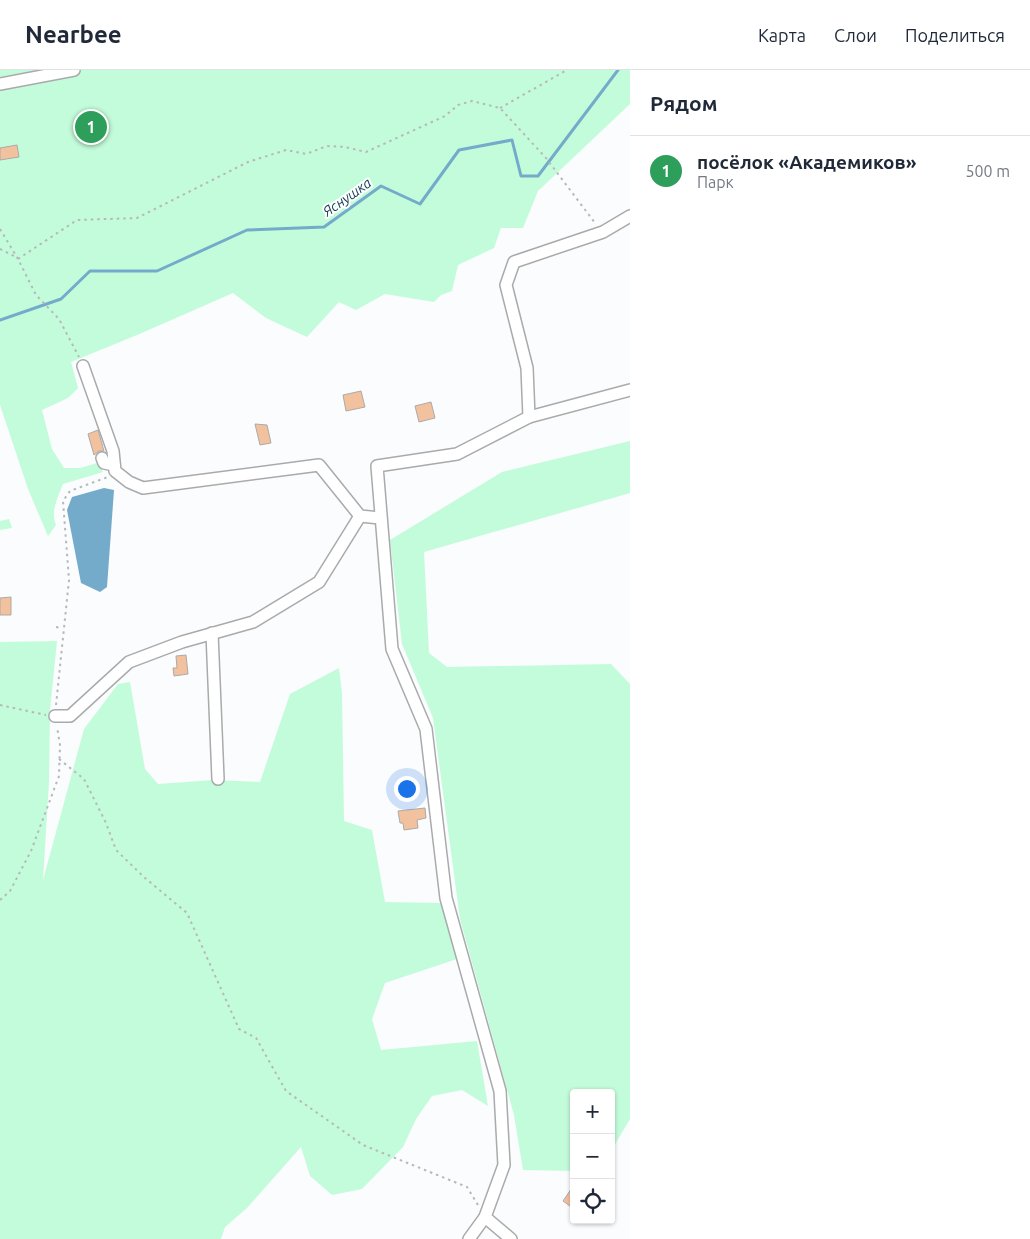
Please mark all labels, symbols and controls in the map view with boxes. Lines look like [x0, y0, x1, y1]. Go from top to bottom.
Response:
text: Nearbee [25, 21, 122, 48]
text: Карта [758, 25, 806, 45]
text: Слои [834, 25, 877, 45]
text: Поделиться [905, 25, 1005, 45]
text: Рядом [650, 91, 718, 115]
pin: 1 [75, 108, 107, 146]
text: посёлок «Академиков» [697, 151, 916, 173]
text: 1 [661, 162, 671, 180]
text: 500 m [965, 162, 1010, 180]
text: Парк [697, 173, 734, 191]
water label: Яснушка [319, 174, 375, 220]
your location [394, 776, 420, 802]
map controls [570, 1089, 615, 1224]
button: + [570, 1089, 615, 1134]
button: − [570, 1134, 615, 1179]
button: locate [570, 1179, 615, 1224]

